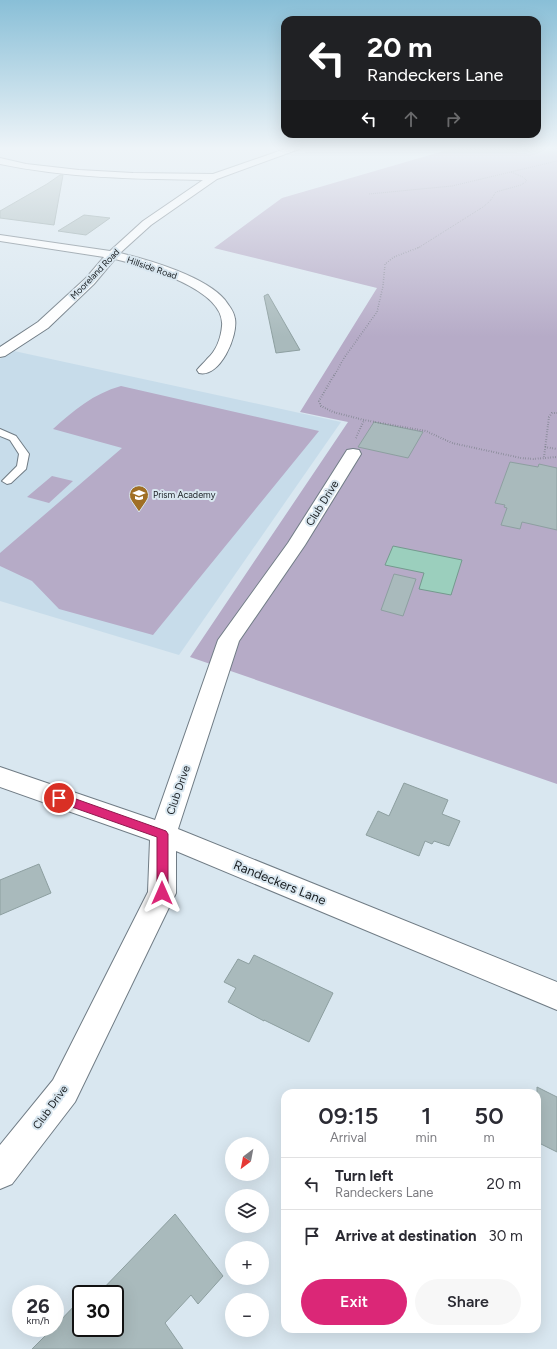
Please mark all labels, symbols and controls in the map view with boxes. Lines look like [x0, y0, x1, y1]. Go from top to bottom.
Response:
text: 20 m [367, 30, 432, 64]
icon: left [301, 32, 353, 84]
text: Randeckers Lane [367, 64, 503, 86]
icon: left [358, 108, 380, 130]
icon: ahead [400, 108, 422, 130]
icon: right [442, 108, 464, 130]
street label: Mooreland Road [68, 246, 121, 301]
street label: Hillside Road [126, 254, 179, 281]
street label: Club Drive [303, 478, 341, 528]
school or university icon: Prism Academy [128, 484, 150, 512]
place label: Prism Academy [153, 489, 216, 500]
street label: Club Drive [164, 764, 193, 816]
pin [42, 781, 76, 815]
icon: arrive [48, 787, 70, 809]
street label: Randeckers Lane [231, 857, 328, 908]
position arrow [141, 872, 183, 914]
street label: Club Drive [30, 1083, 71, 1132]
text: 09:15 [318, 1101, 378, 1130]
text: 1 [421, 1101, 431, 1130]
text: 50 [474, 1101, 504, 1130]
text: Arrival [330, 1130, 367, 1145]
text: min [416, 1130, 437, 1145]
text: m [483, 1130, 495, 1145]
north arrow [225, 1137, 269, 1181]
map controls [225, 1137, 269, 1337]
text: Turn left [335, 1167, 393, 1185]
icon: left [301, 1173, 323, 1195]
text: 20 m [487, 1175, 521, 1193]
text: Randeckers Lane [335, 1185, 433, 1200]
button: layers [225, 1189, 269, 1233]
icon: arrive [301, 1225, 323, 1247]
text: Arrive at destination [335, 1227, 476, 1245]
text: 30 m [488, 1227, 523, 1245]
button: + [225, 1241, 269, 1285]
button: Exit [301, 1279, 407, 1325]
button: Share [415, 1279, 521, 1325]
speed limit sign: 30 [72, 1285, 124, 1337]
button: − [225, 1293, 269, 1337]
text: 26 [26, 1294, 50, 1318]
text: km/h [27, 1314, 49, 1327]

